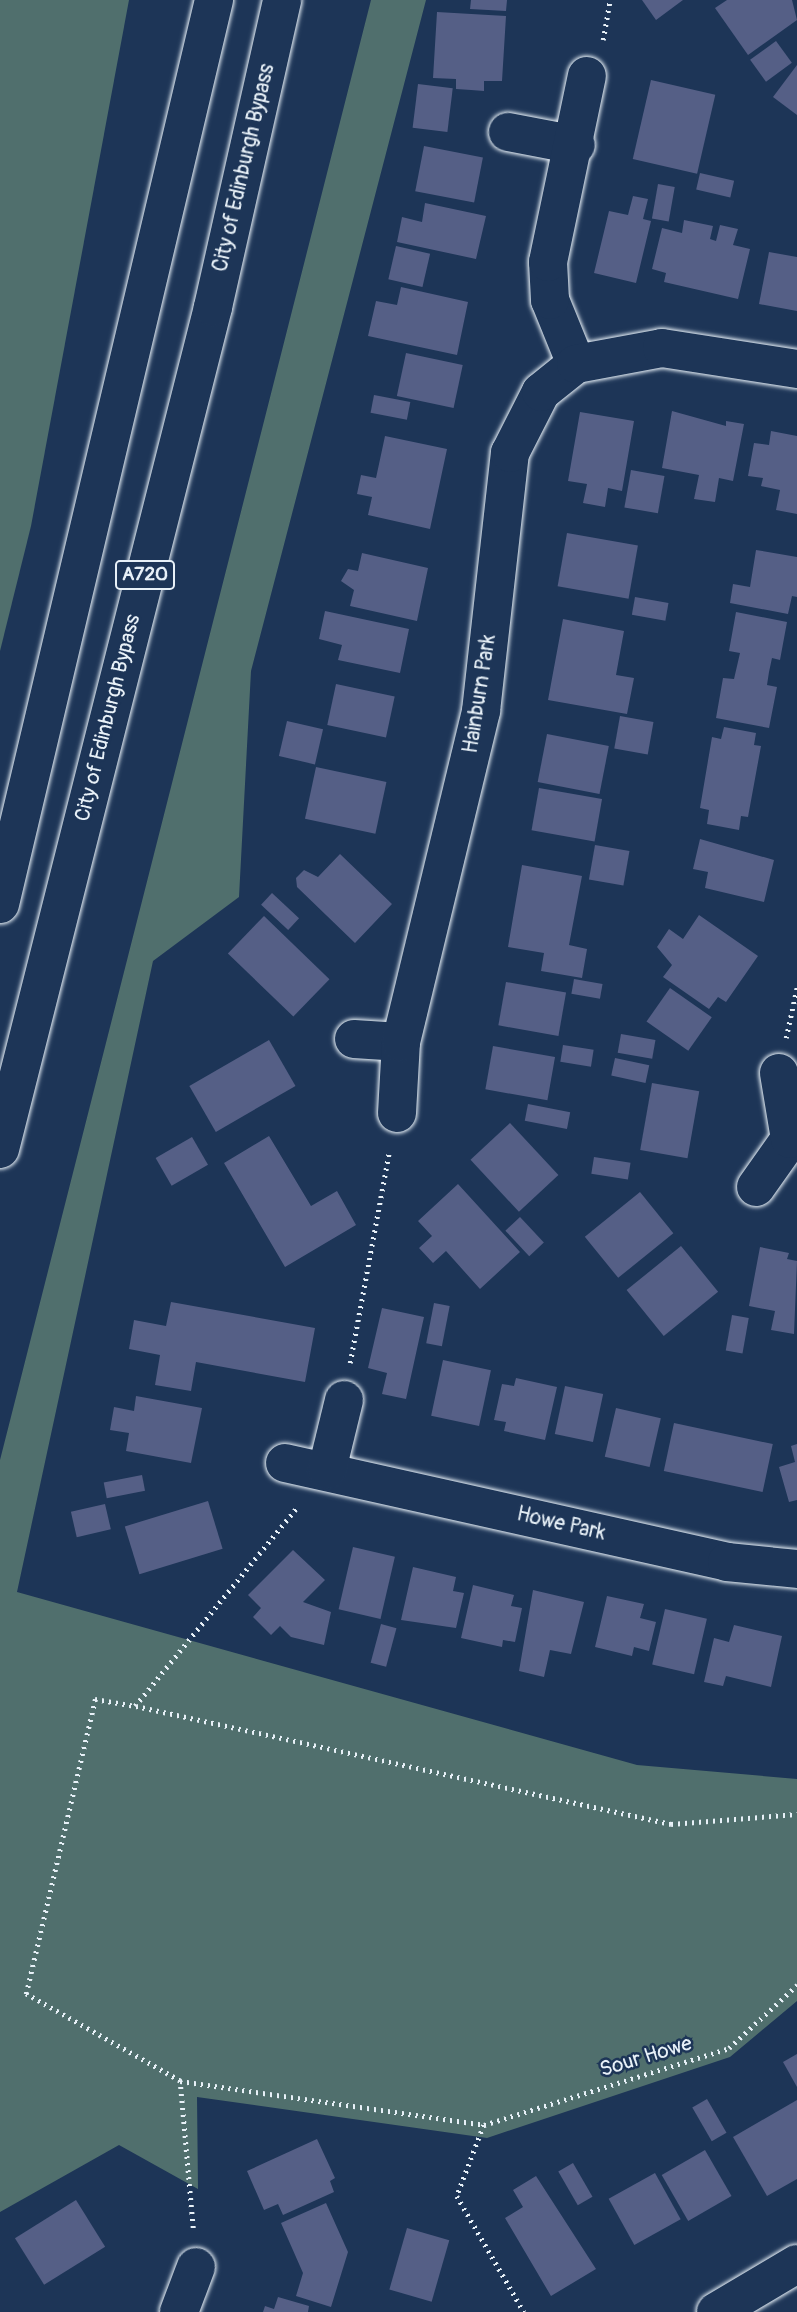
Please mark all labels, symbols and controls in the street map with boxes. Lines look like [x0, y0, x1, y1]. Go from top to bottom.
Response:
street label: City of Edinburgh Bypass [208, 62, 280, 274]
road number: A720 [114, 560, 176, 590]
street label: City of Edinburgh Bypass [70, 612, 146, 824]
street label: Hainburn Park [458, 633, 502, 755]
street label: Howe Park [514, 1502, 608, 1546]
street label: Sour Howe [597, 2031, 695, 2083]

